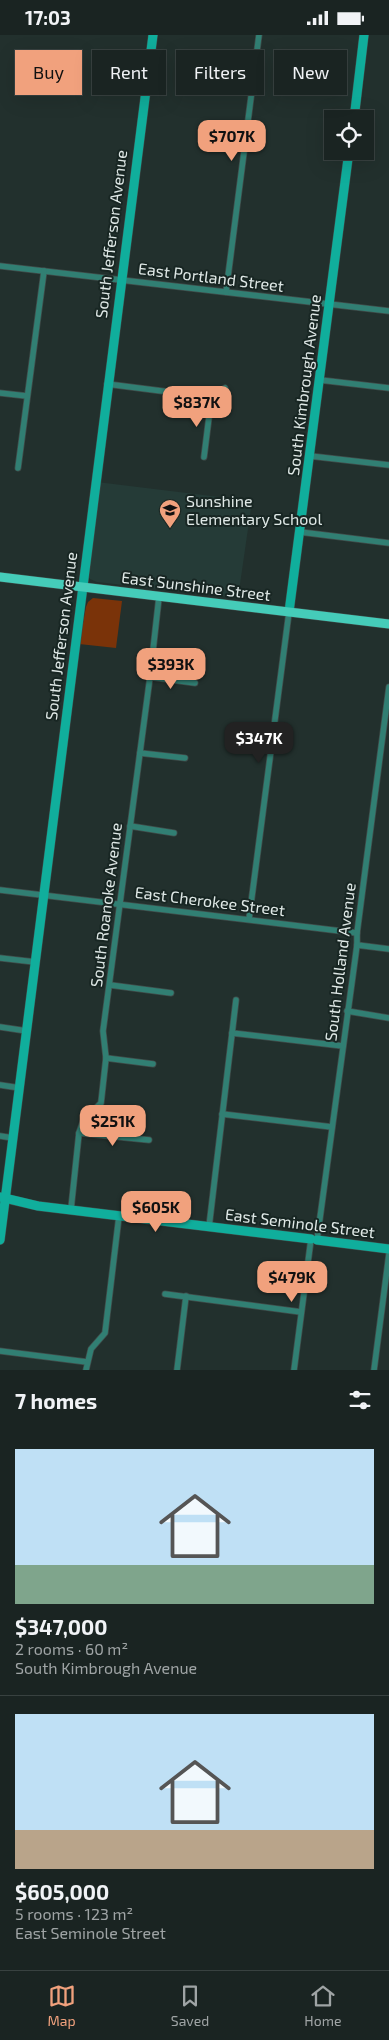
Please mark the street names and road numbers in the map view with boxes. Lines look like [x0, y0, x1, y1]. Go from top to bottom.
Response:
street label: South Jefferson Avenue [91, 149, 130, 319]
street label: East Portland Street [137, 258, 285, 295]
street label: South Kimbrough Avenue [283, 293, 324, 476]
street label: South Jefferson Avenue [41, 551, 80, 721]
street label: East Sunshine Street [120, 567, 272, 604]
street label: South Roanoke Avenue [86, 822, 125, 988]
street label: East Cherokee Street [134, 882, 286, 919]
street label: South Holland Avenue [320, 882, 359, 1042]
street label: East Seminole Street [224, 1204, 376, 1241]

